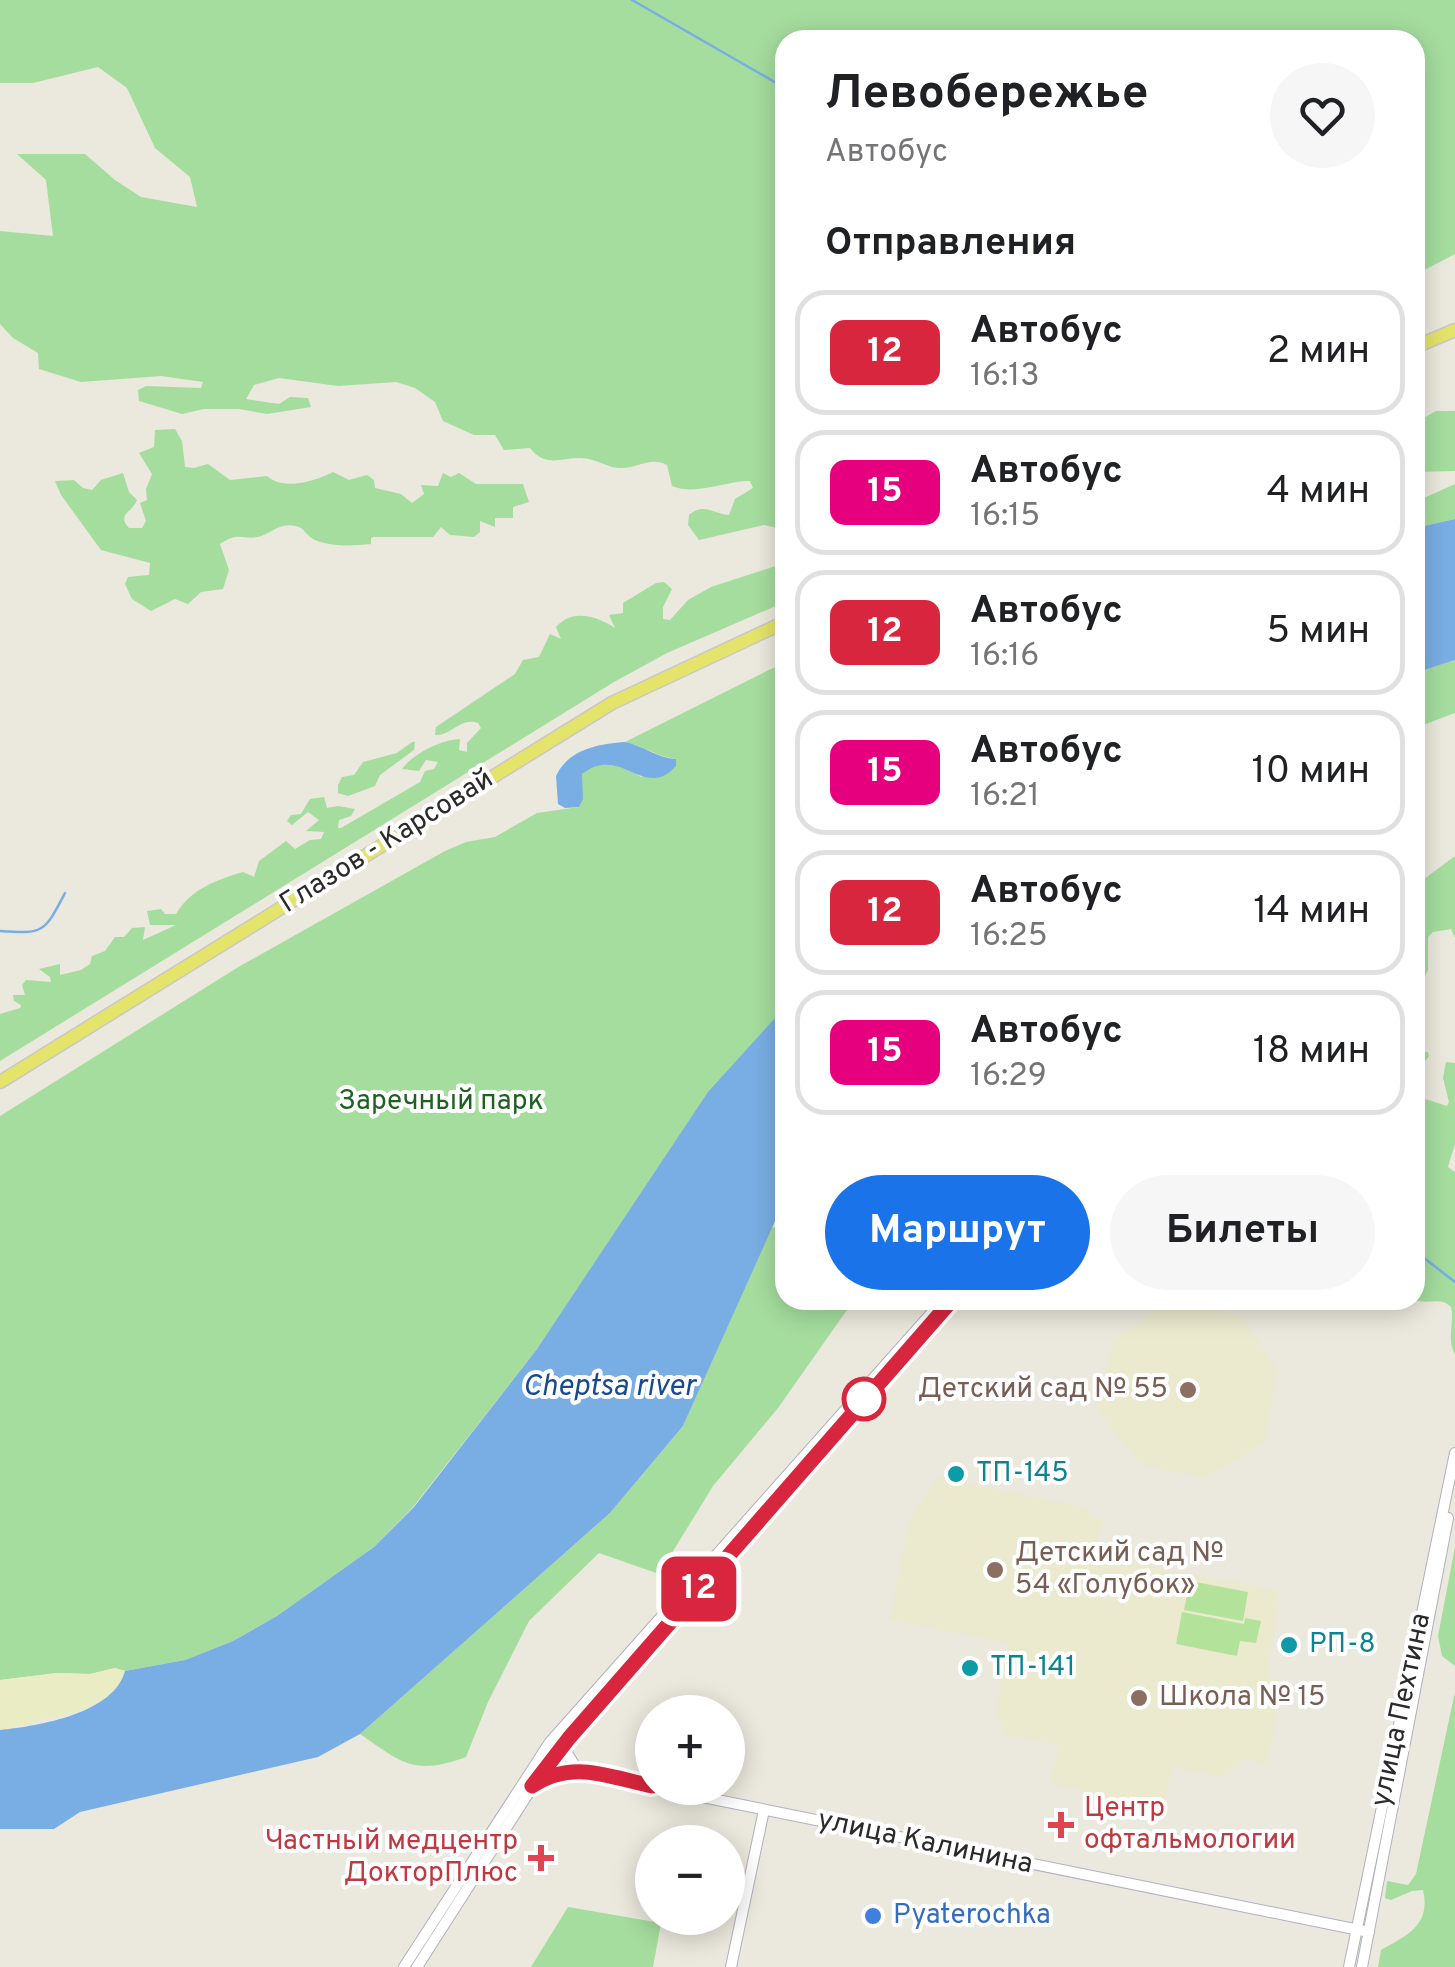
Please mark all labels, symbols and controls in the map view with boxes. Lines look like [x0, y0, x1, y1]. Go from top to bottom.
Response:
button: heart [1270, 63, 1375, 168]
text: Левобережье [825, 65, 1148, 125]
text: Автобус [825, 133, 948, 173]
text: Отправления [825, 220, 1076, 269]
text: Автобус [970, 308, 1123, 357]
text: 2 мин [1267, 328, 1370, 377]
text: 12 [867, 330, 903, 374]
text: 16:13 [970, 357, 1039, 397]
text: Автобус [970, 448, 1123, 497]
text: 4 мин [1267, 468, 1370, 517]
text: 15 [867, 470, 903, 514]
text: 16:15 [970, 497, 1040, 537]
text: Автобус [970, 588, 1123, 637]
text: 5 мин [1267, 608, 1370, 657]
text: 12 [867, 610, 903, 654]
text: 16:16 [970, 637, 1039, 677]
text: Автобус [970, 728, 1123, 777]
text: 10 мин [1252, 748, 1370, 797]
text: 15 [867, 750, 903, 794]
street label: Глазов - Карсовай [274, 762, 500, 922]
text: 16:21 [970, 777, 1040, 817]
text: Автобус [970, 868, 1123, 917]
text: 14 мин [1253, 888, 1370, 937]
text: 12 [867, 890, 903, 934]
text: 16:25 [970, 917, 1048, 957]
text: Автобус [970, 1008, 1123, 1057]
text: 18 мин [1253, 1028, 1370, 1077]
text: 15 [867, 1030, 903, 1074]
text: 16:29 [970, 1057, 1047, 1097]
park label: Заречный парк [338, 1084, 544, 1120]
button: Маршрут [825, 1175, 1090, 1290]
button: Билеты [1110, 1175, 1375, 1290]
water label: Cheptsa river [523, 1369, 698, 1406]
place label: Детский сад № 55 [918, 1372, 1168, 1408]
unlabelled marker [843, 1378, 885, 1420]
marker: Детский сад № 55 [1177, 1379, 1199, 1401]
place label: ТП-145 [976, 1456, 1069, 1492]
marker: ТП-145 [945, 1463, 967, 1485]
place label: Детский сад № 54 «Голубок» [1015, 1536, 1224, 1604]
line badge: 12 [654, 1556, 744, 1622]
marker: Детский сад № 54 «Голубок» [984, 1559, 1006, 1581]
text: 12 [681, 1567, 717, 1611]
street label: улица Пехтина [1364, 1610, 1440, 1810]
place label: РП-8 [1309, 1627, 1376, 1663]
marker: РП-8 [1278, 1634, 1300, 1656]
place label: ТП-141 [990, 1650, 1076, 1686]
marker: ТП-141 [959, 1657, 981, 1679]
place label: Школа № 15 [1159, 1680, 1325, 1716]
marker: Школа № 15 [1128, 1687, 1150, 1709]
map controls [635, 1695, 745, 1935]
button: + [635, 1695, 745, 1805]
place label: Центр офтальмологии [1084, 1791, 1296, 1859]
street label: улица Калинина [814, 1803, 1036, 1883]
marker: Центр офтальмологии [1048, 1812, 1074, 1838]
place label: Частный медцентр ДокторПлюс [265, 1824, 518, 1892]
button: − [635, 1825, 745, 1935]
marker: Частный медцентр ДокторПлюс [528, 1845, 554, 1871]
place label: Pyaterochka [893, 1898, 1051, 1934]
marker: Pyaterochka [862, 1905, 884, 1927]

